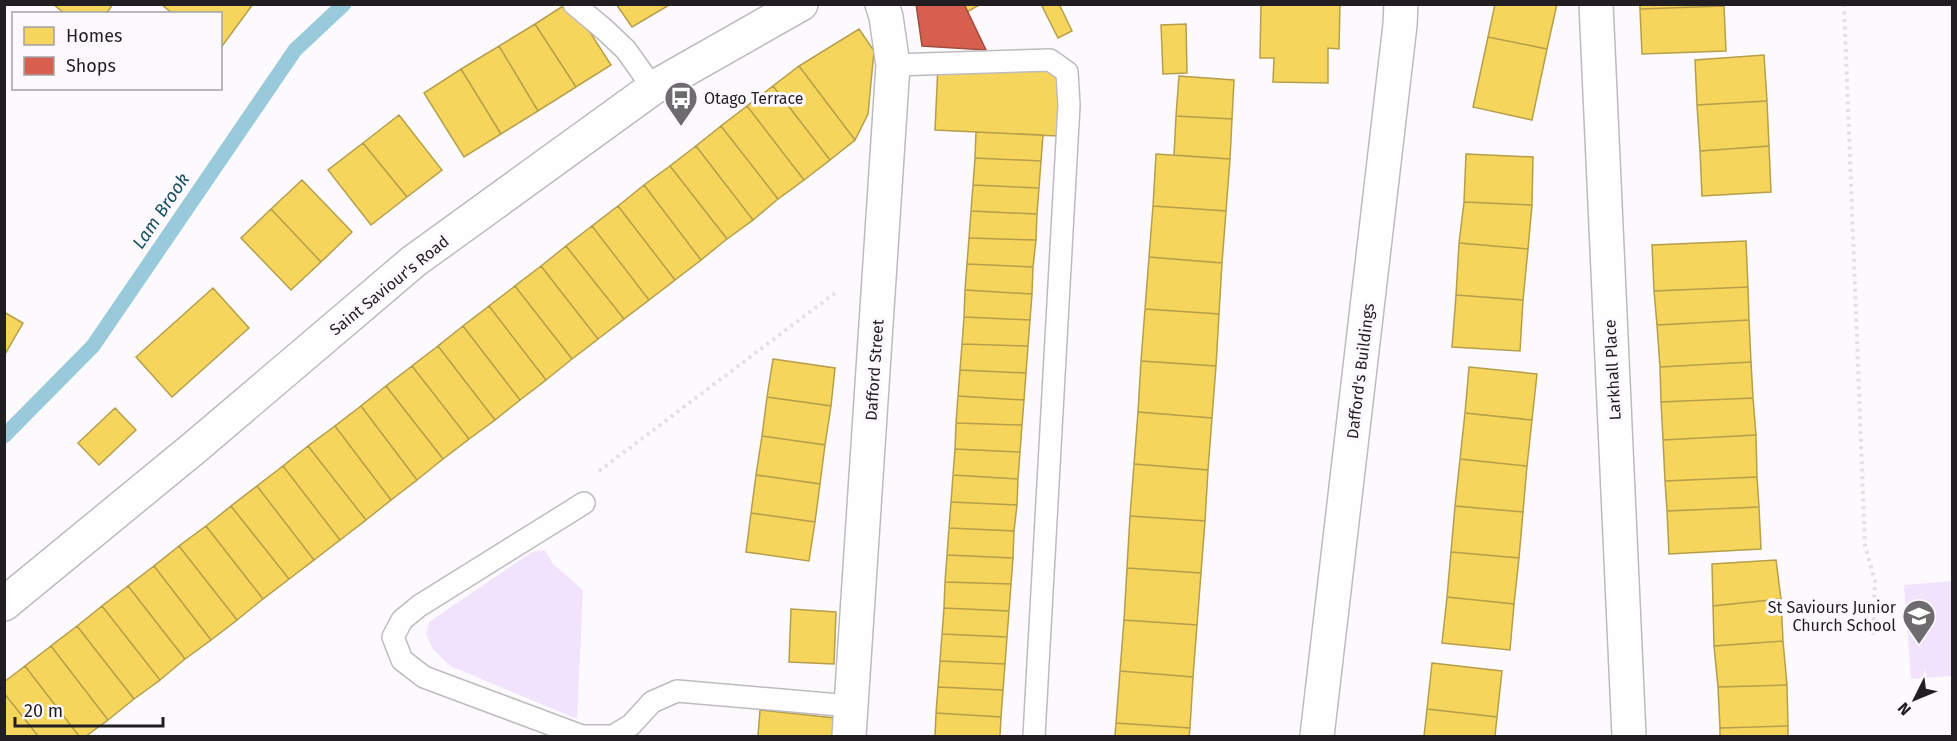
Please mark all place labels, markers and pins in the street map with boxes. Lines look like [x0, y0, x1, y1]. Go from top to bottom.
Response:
bus stop icon: Otago Terrace [663, 80, 699, 127]
place label: Otago Terrace [704, 89, 804, 108]
place label: St Saviours Junior Church School [1768, 598, 1897, 635]
school or university icon: St Saviours Junior Church School [1901, 598, 1937, 645]

